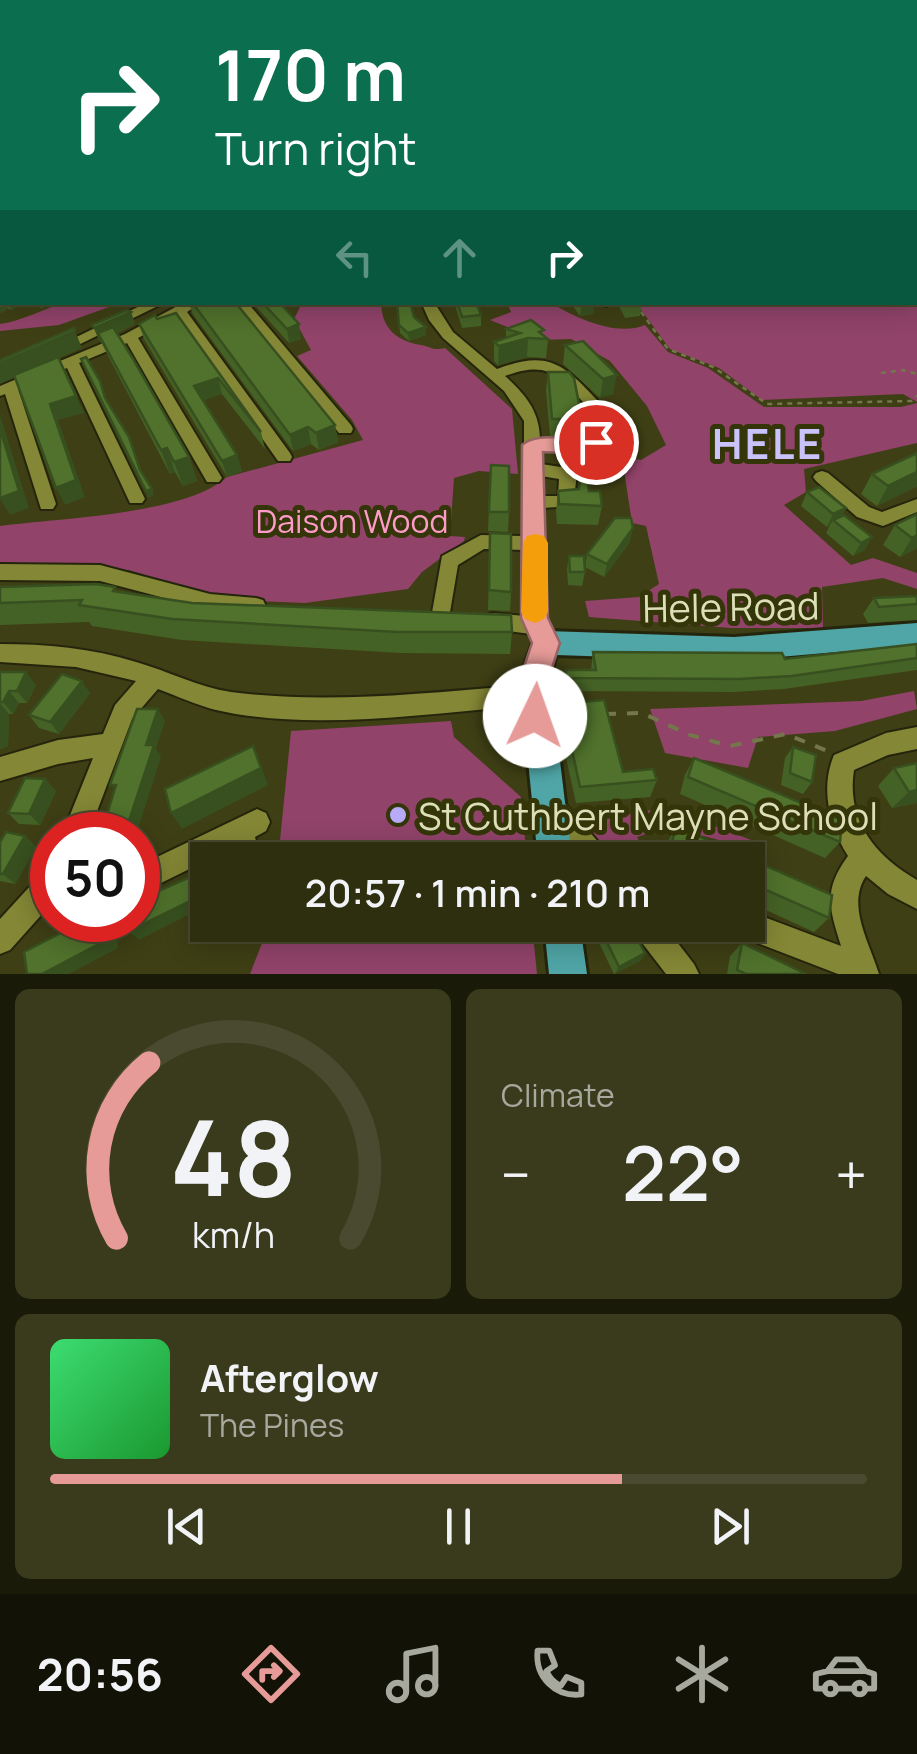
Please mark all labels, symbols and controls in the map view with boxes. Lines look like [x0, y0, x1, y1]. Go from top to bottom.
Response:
text: 170 m [215, 26, 406, 122]
icon: right [50, 40, 180, 170]
text: Turn right [215, 117, 416, 179]
icon: left [327, 230, 382, 285]
icon: ahead [432, 230, 487, 285]
icon: right [537, 230, 592, 285]
pin [554, 400, 639, 485]
district label: HELE [712, 414, 824, 472]
icon: arrive [569, 415, 624, 470]
park label: Daison Wood [256, 499, 448, 543]
street label: Hele Road [642, 578, 820, 634]
position arrow [483, 664, 587, 768]
place label: St Cuthbert Mayne School [418, 789, 878, 841]
marker: St Cuthbert Mayne School [387, 804, 409, 826]
speed limit sign: 50 [30, 812, 160, 942]
text: 20:57 · 1 min · 210 m [305, 866, 650, 918]
text: Climate [501, 1073, 615, 1117]
text: 48 [170, 1085, 296, 1227]
text: 22° [622, 1121, 744, 1224]
text: − [501, 1136, 531, 1212]
text: + [835, 1136, 867, 1212]
text: km/h [191, 1210, 275, 1259]
text: Afterglow [200, 1351, 379, 1403]
text: The Pines [200, 1403, 344, 1447]
icon: previous [159, 1499, 214, 1554]
icon: pause [431, 1499, 486, 1554]
icon: next [703, 1499, 758, 1554]
icon: directions [236, 1639, 306, 1709]
icon: music [380, 1639, 450, 1709]
icon: phone [523, 1639, 593, 1709]
icon: climate [667, 1639, 737, 1709]
icon: car [810, 1639, 880, 1709]
text: 20:56 [37, 1643, 163, 1705]

